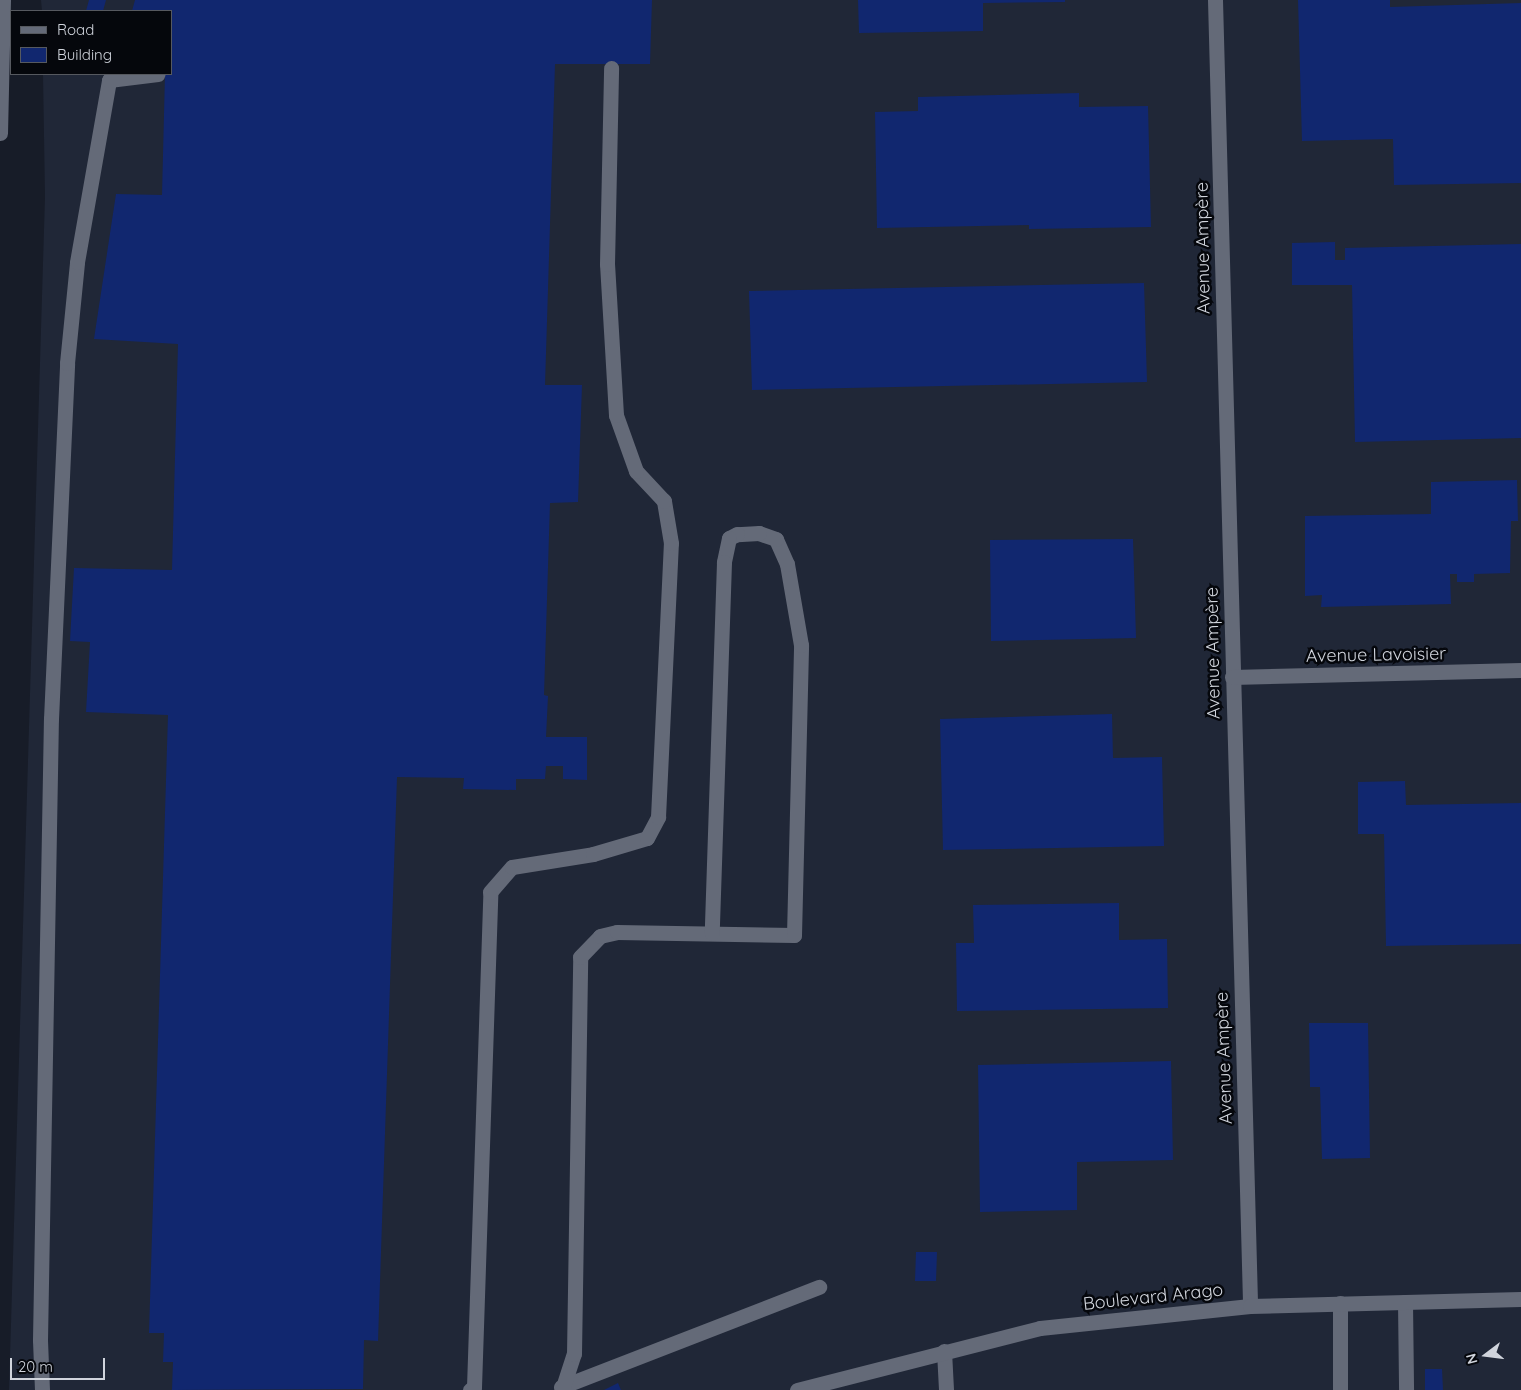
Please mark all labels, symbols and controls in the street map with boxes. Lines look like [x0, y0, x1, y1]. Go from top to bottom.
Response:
legend [10, 10, 172, 75]
text: Road [57, 20, 94, 39]
text: Building [57, 45, 112, 64]
street label: Avenue Ampère [1191, 182, 1215, 314]
street label: Avenue Ampère [1201, 587, 1225, 719]
street label: Avenue Lavoisier [1306, 643, 1446, 667]
street label: Avenue Ampère [1211, 992, 1237, 1124]
street label: Boulevard Arago [1082, 1279, 1224, 1315]
north arrow [1461, 1330, 1511, 1380]
scale bar [12, 1348, 108, 1380]
text: N [1461, 1352, 1482, 1366]
text: 20 m [18, 1357, 53, 1376]

